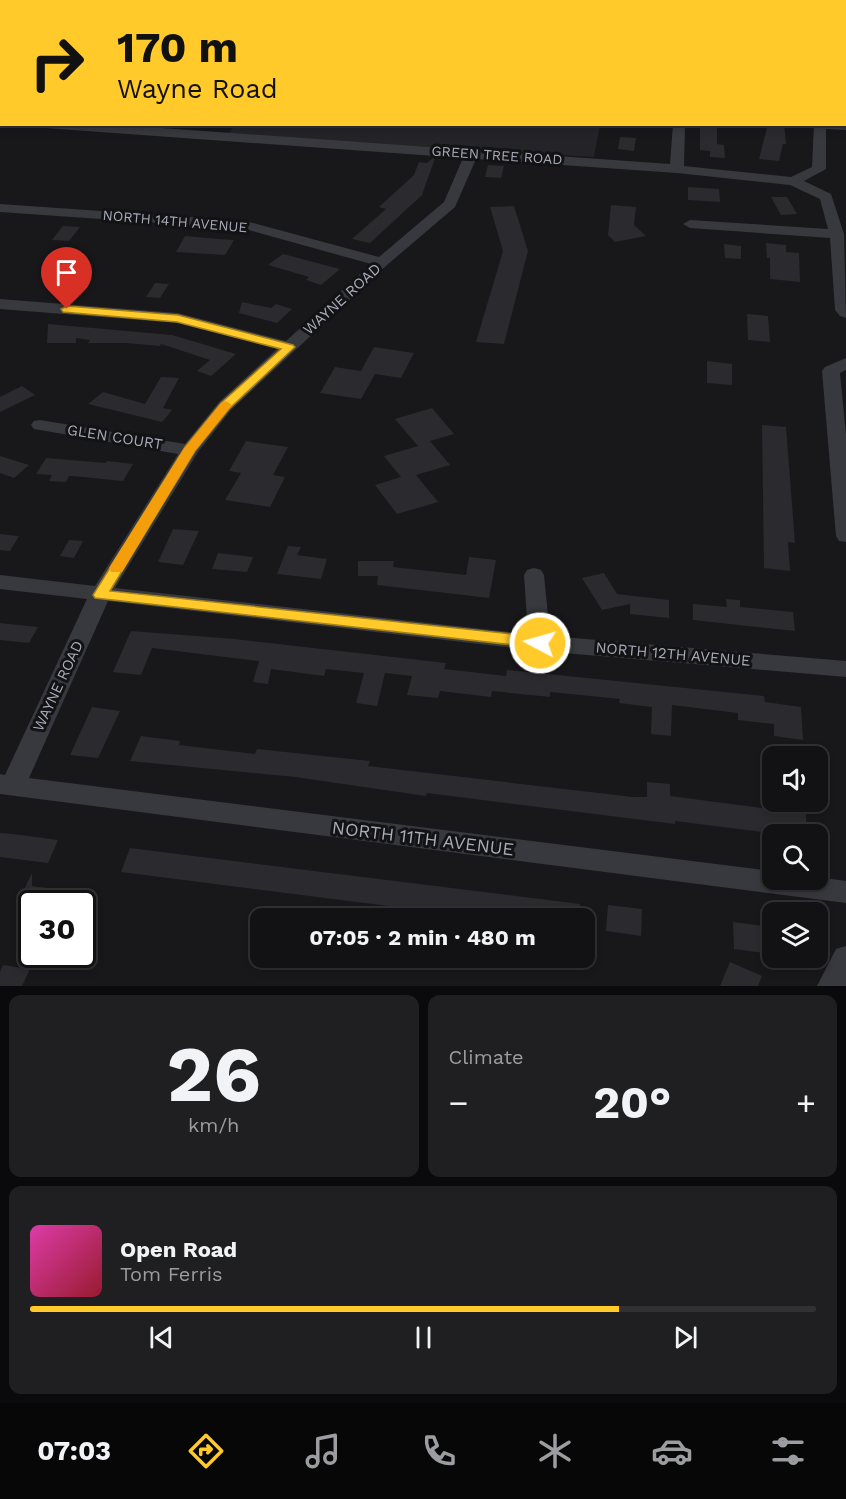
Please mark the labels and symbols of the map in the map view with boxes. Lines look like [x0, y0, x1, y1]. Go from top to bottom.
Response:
street label: GREEN TREE ROAD [431, 142, 563, 168]
street label: NORTH 14TH AVENUE [102, 207, 248, 235]
pin [41, 247, 92, 309]
street label: WAYNE ROAD [299, 259, 385, 339]
street label: GLEN COURT [66, 421, 164, 453]
position arrow [508, 611, 572, 675]
street label: WAYNE ROAD [29, 638, 87, 734]
street label: NORTH 12TH AVENUE [595, 638, 751, 670]
street label: NORTH 11TH AVENUE [331, 816, 515, 860]
speed limit sign: 30 [18, 890, 96, 968]

